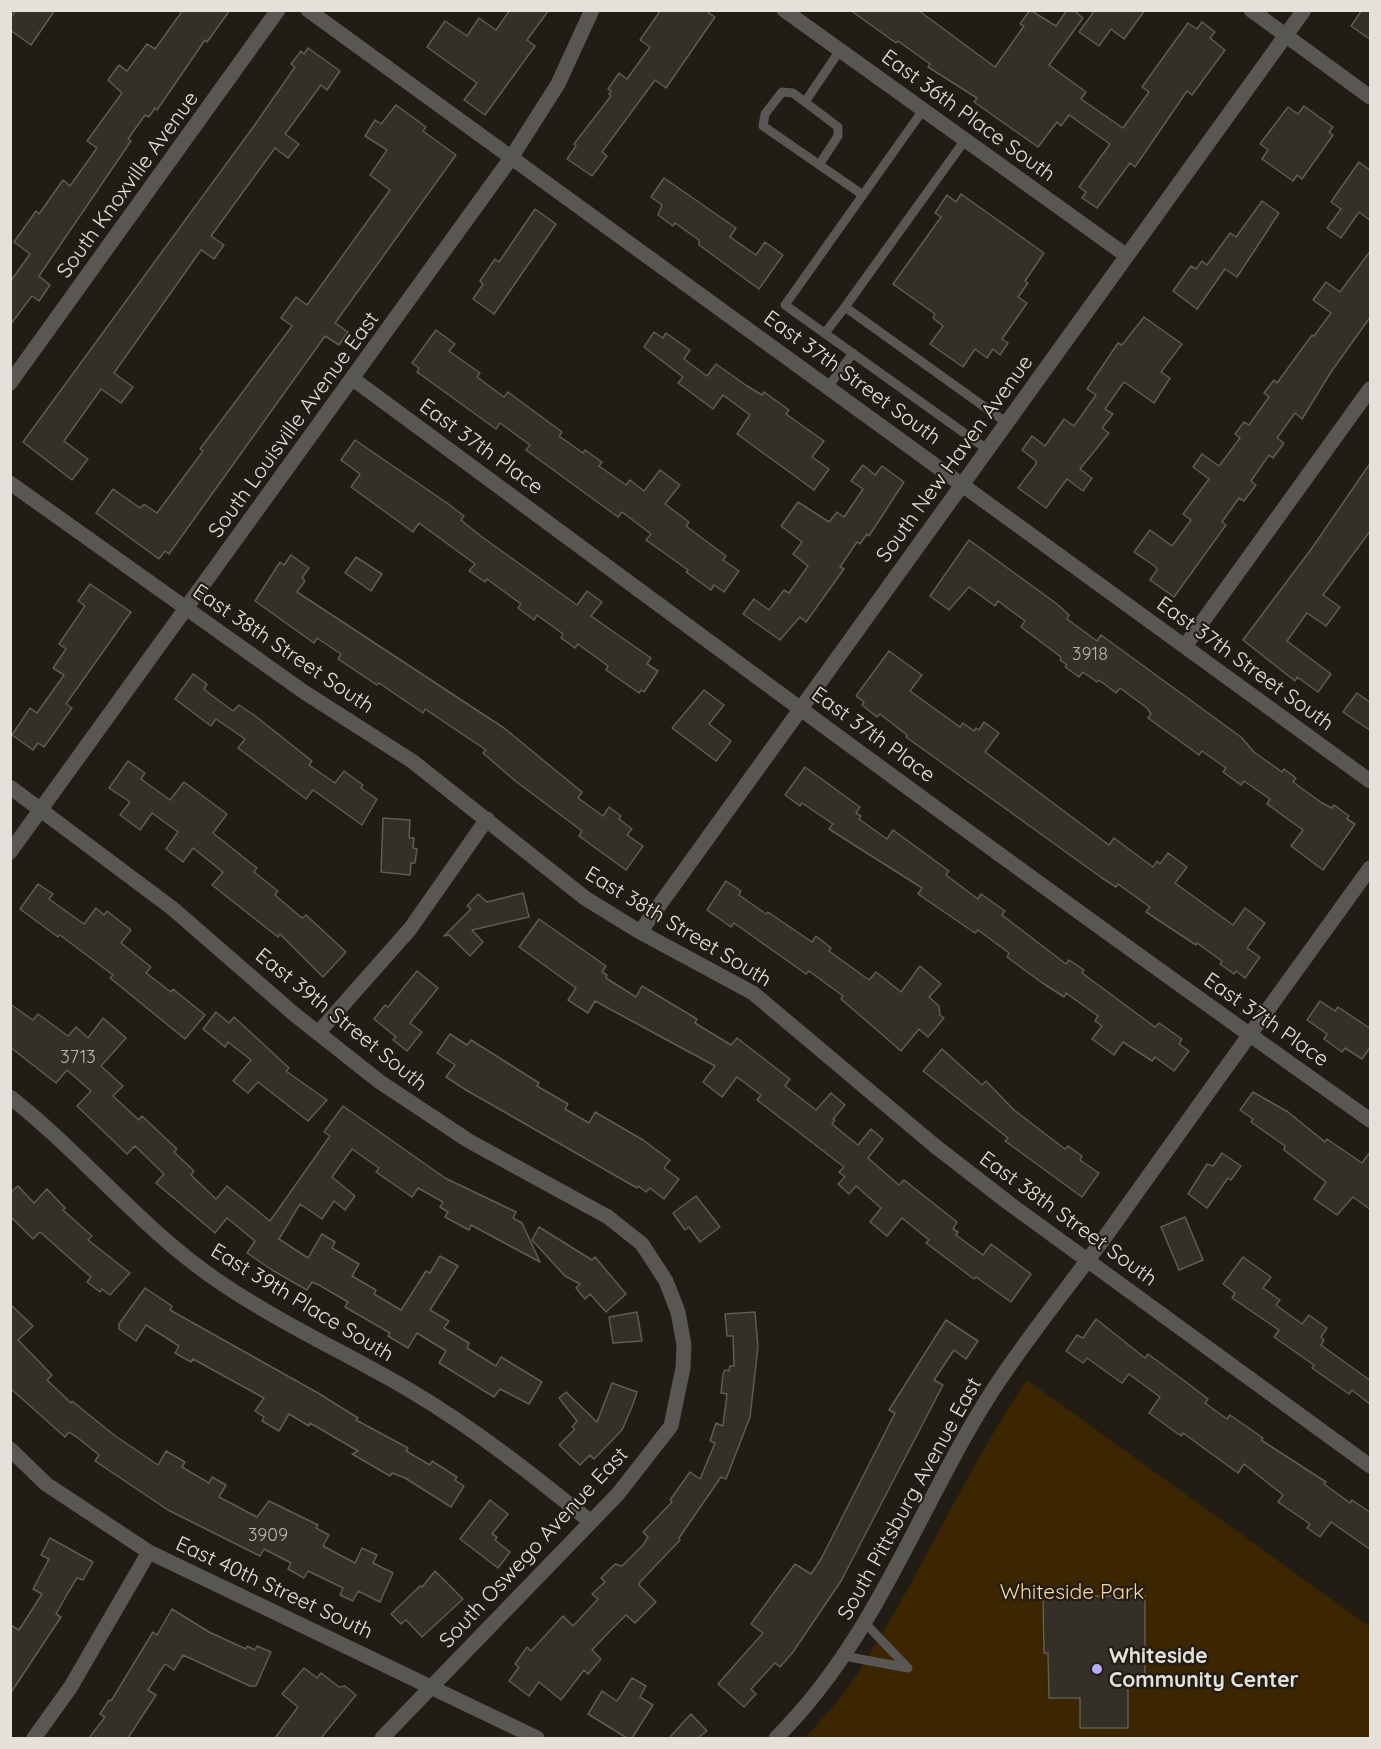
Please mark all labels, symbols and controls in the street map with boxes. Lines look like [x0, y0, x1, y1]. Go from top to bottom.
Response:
street label: East 36th Place South [876, 45, 1060, 187]
street label: South Knoxville Avenue [52, 87, 204, 283]
street label: East 37th Street South [759, 305, 945, 451]
street label: South Louisville Avenue East [204, 307, 384, 543]
street label: South New Haven Avenue [871, 350, 1039, 568]
street label: East 37th Place [414, 394, 548, 500]
street label: East 38th Street South [188, 579, 378, 719]
street label: East 37th Street South [1152, 591, 1338, 737]
house number: 3918 [1072, 644, 1108, 666]
street label: East 37th Place [806, 682, 940, 788]
street label: East 38th Street South [580, 861, 776, 993]
street label: East 39th Street South [250, 943, 432, 1097]
street label: East 37th Place [1199, 968, 1333, 1072]
house number: 3713 [60, 1047, 96, 1069]
street label: East 38th Street South [974, 1146, 1162, 1292]
street label: East 39th Place South [206, 1238, 398, 1368]
street label: South Pittsburg Avenue East [833, 1373, 987, 1625]
street label: South Oswego Avenue East [434, 1443, 634, 1653]
house number: 3909 [248, 1525, 288, 1547]
street label: East 40th Street South [172, 1531, 376, 1645]
park label: Whiteside Park [1000, 1580, 1144, 1606]
place label: Whiteside Community Center [1109, 1644, 1299, 1694]
marker: Whiteside Community Center [1090, 1662, 1104, 1676]

